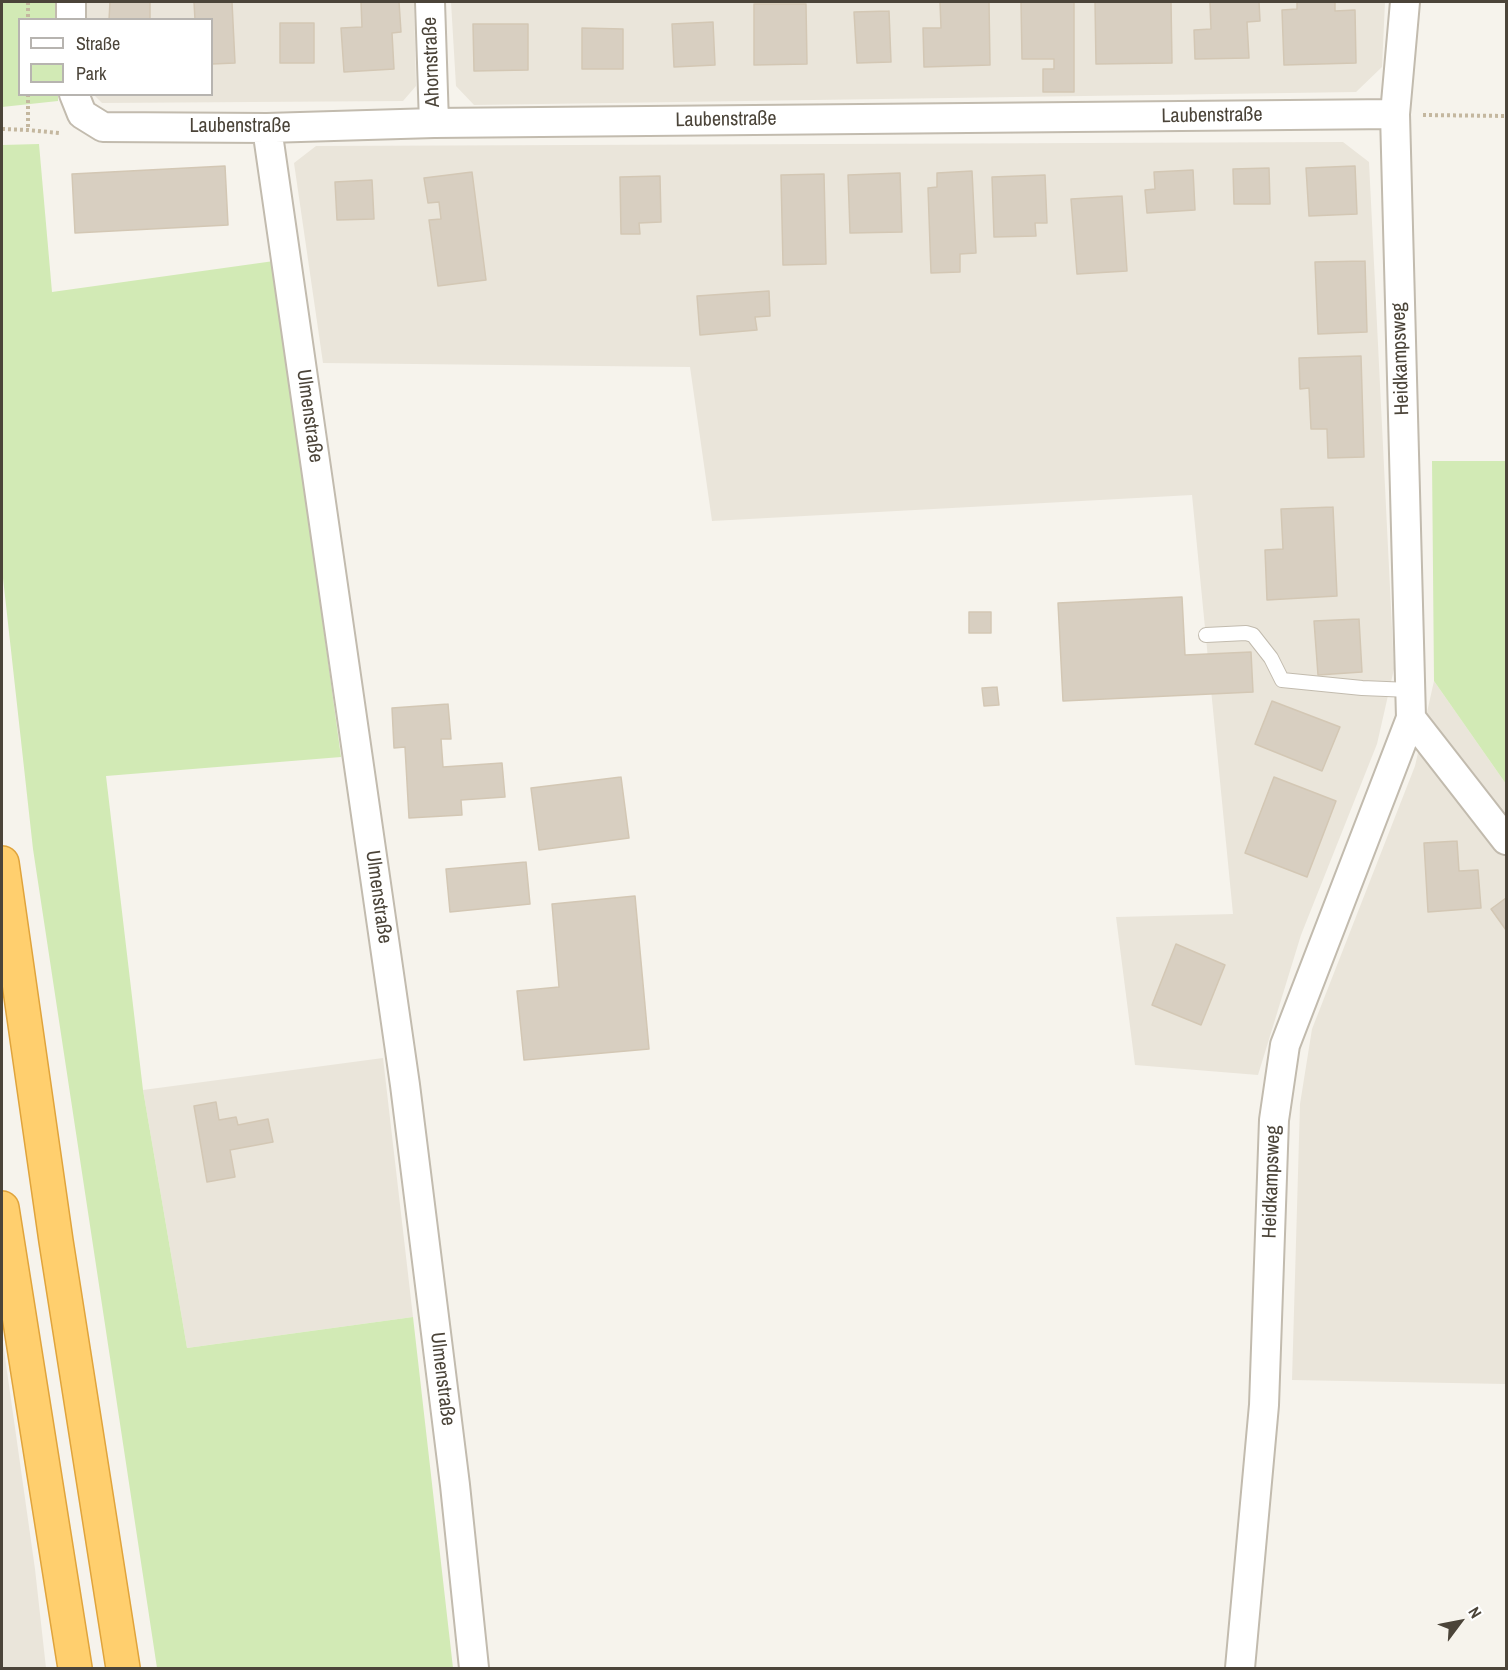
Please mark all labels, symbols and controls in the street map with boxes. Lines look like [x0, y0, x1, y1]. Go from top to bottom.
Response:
street label: Ahornstraße [418, 16, 446, 108]
legend [18, 18, 213, 96]
text: Straße [76, 31, 120, 56]
text: Park [76, 61, 106, 86]
street label: Laubenstraße [1161, 103, 1263, 129]
street label: Laubenstraße [675, 107, 777, 133]
street label: Laubenstraße [189, 115, 291, 139]
street label: Heidkampsweg [1387, 302, 1415, 416]
street label: Ulmenstraße [291, 368, 327, 464]
street label: Ulmenstraße [360, 849, 396, 945]
street label: Heidkampsweg [1258, 1125, 1286, 1239]
street label: Ulmenstraße [424, 1331, 460, 1427]
north arrow [1430, 1592, 1490, 1652]
text: N [1463, 1603, 1487, 1622]

